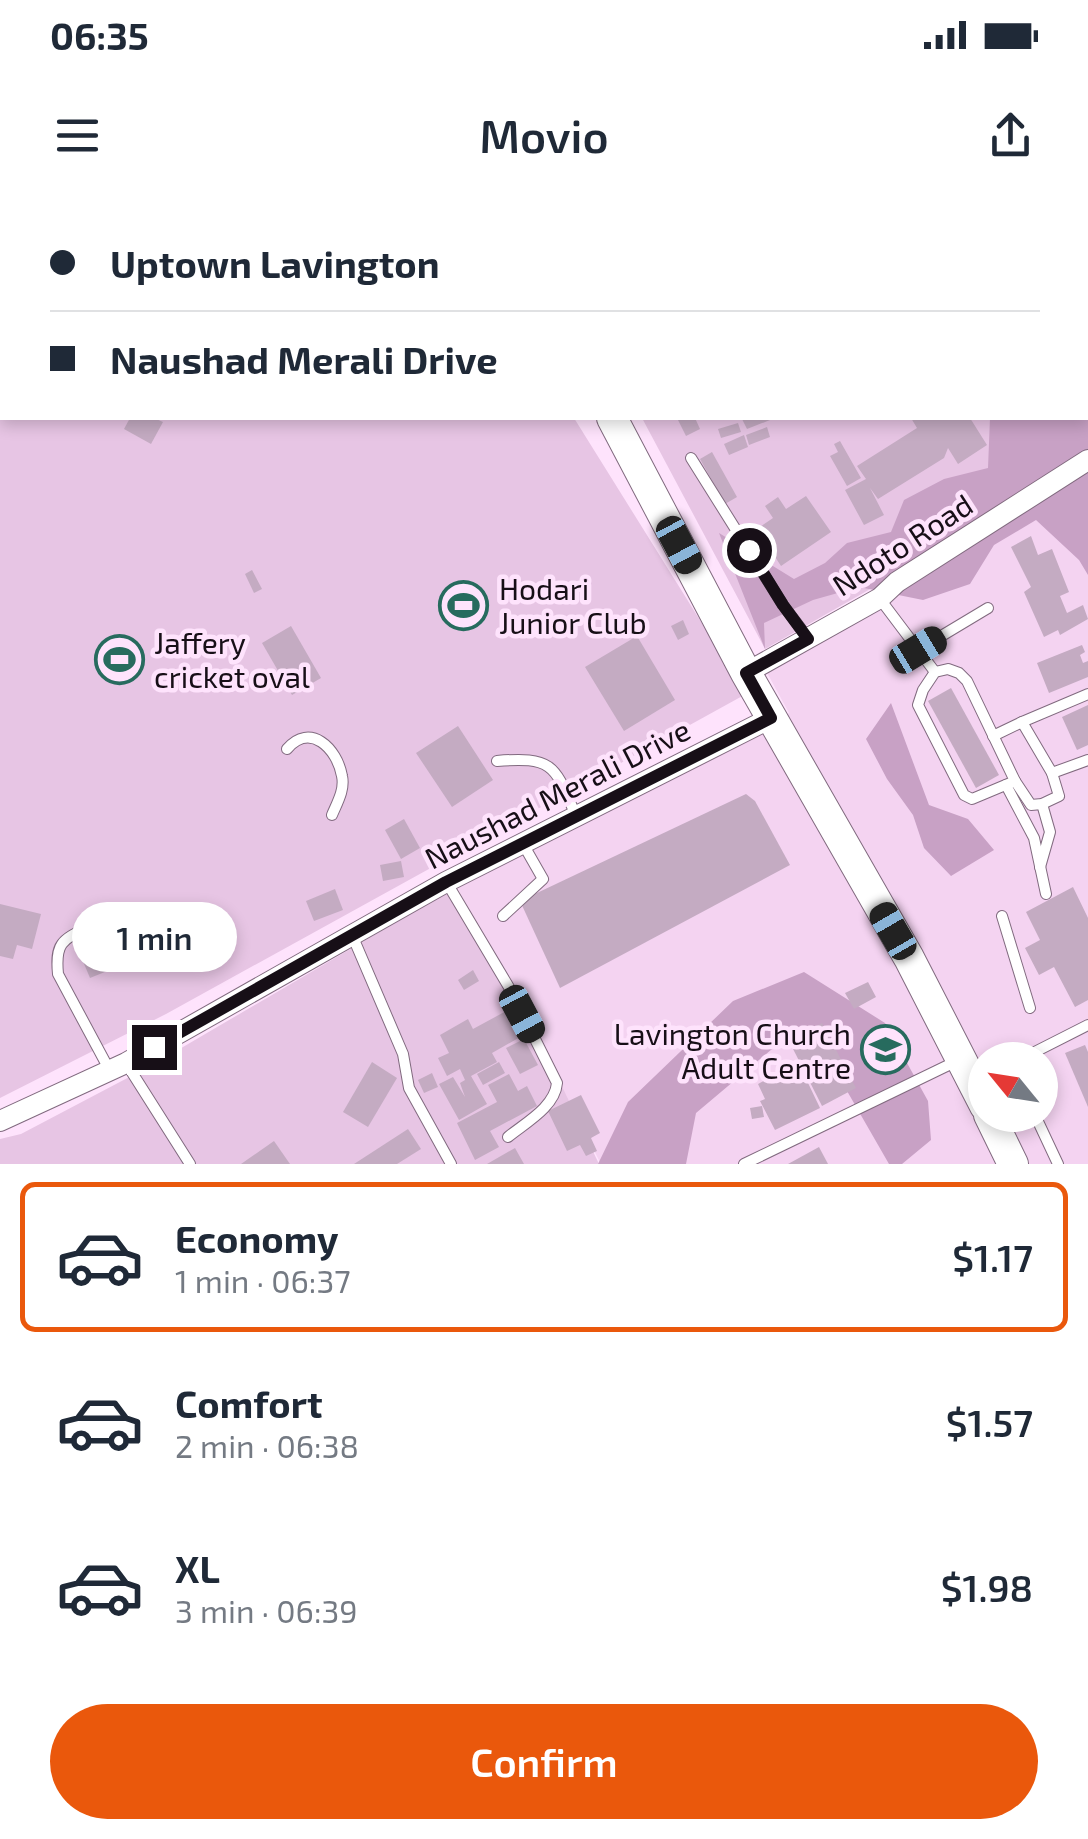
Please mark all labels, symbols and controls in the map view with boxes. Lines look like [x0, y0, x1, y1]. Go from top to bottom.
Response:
text: 06:35 [50, 12, 149, 58]
icon: menu [50, 108, 105, 163]
text: Movio [480, 108, 608, 162]
icon: share [983, 108, 1038, 163]
text: Uptown Lavington [110, 240, 440, 286]
text: Naushad Merali Drive [110, 336, 498, 382]
street label: Ndoto Road [825, 485, 979, 603]
car [652, 511, 706, 579]
route start [727, 528, 772, 573]
place label: Hodari Junior Club [499, 570, 647, 640]
sports icon: Hodari Junior Club [438, 579, 490, 631]
car [885, 622, 951, 678]
place label: Jaffery cricket oval [154, 624, 310, 694]
sports icon: Jaffery cricket oval [93, 633, 145, 685]
street label: Naushad Merali Drive [418, 710, 696, 876]
car [865, 898, 921, 964]
callout: 1 min [72, 902, 236, 972]
text: 1 min [117, 918, 192, 956]
car [495, 980, 549, 1048]
place label: Lavington Church Adult Centre [614, 1015, 851, 1085]
school or university icon: Lavington Church Adult Centre [860, 1024, 912, 1076]
route end [132, 1025, 177, 1070]
north arrow [968, 1042, 1058, 1132]
map controls [968, 1042, 1058, 1132]
icon: car [55, 1212, 145, 1302]
text: Economy [175, 1215, 339, 1261]
text: $1.17 [952, 1234, 1033, 1280]
text: 1 min · 06:37 [175, 1261, 351, 1299]
icon: car [55, 1377, 145, 1467]
text: Comfort [175, 1380, 323, 1426]
text: $1.57 [946, 1399, 1033, 1445]
text: 2 min · 06:38 [175, 1426, 359, 1464]
icon: car [55, 1542, 145, 1632]
text: XL [175, 1545, 220, 1591]
text: $1.98 [941, 1564, 1033, 1610]
text: 3 min · 06:39 [175, 1591, 358, 1629]
button: Confirm [50, 1704, 1038, 1819]

